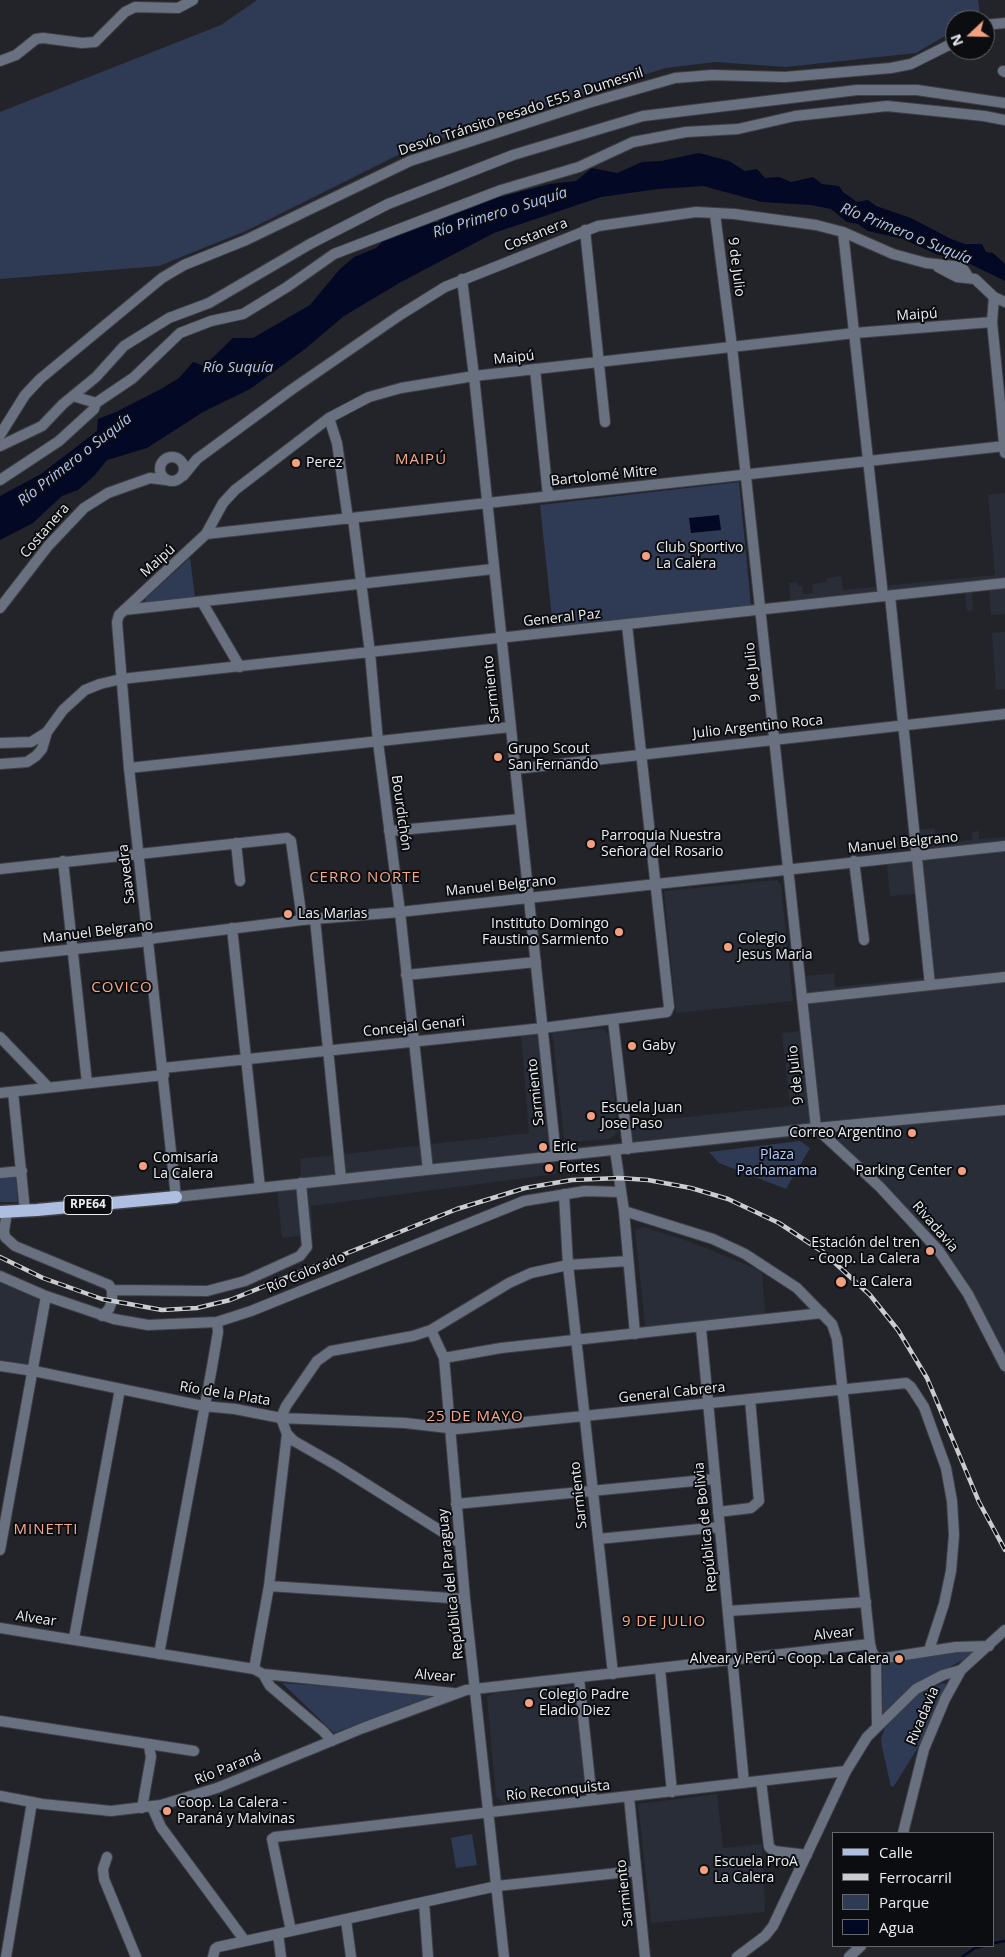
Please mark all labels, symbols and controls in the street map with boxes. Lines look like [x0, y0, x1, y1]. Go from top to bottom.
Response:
north arrow [945, 10, 995, 60]
text: N [946, 31, 967, 49]
street label: Desvío Tránsito Pesado E55 a Dumesnil [396, 64, 646, 160]
water label: Río Primero o Suquía [431, 184, 569, 242]
water label: Río Primero o Suquía [838, 199, 974, 269]
street label: Costanera [502, 215, 570, 255]
street label: 9 de Julio [724, 236, 748, 298]
street label: Maipú [896, 305, 938, 325]
street label: Maipú [493, 348, 535, 368]
water label: Río Suquía [203, 359, 273, 377]
water label: Río Primero o Suquía [14, 410, 136, 510]
district label: MAIPÚ [394, 451, 448, 469]
place label: Perez [306, 455, 342, 471]
marker: Perez [290, 457, 302, 469]
street label: Bartolomé Mitre [550, 462, 658, 490]
street label: Costanera [17, 500, 73, 562]
place label: Club Sportivo La Calera [656, 540, 743, 572]
street label: Maipú [137, 541, 179, 581]
marker: Club Sportivo La Calera [640, 550, 652, 562]
street label: General Paz [522, 606, 602, 630]
street label: 9 de Julio [742, 642, 764, 702]
street label: Sarmiento [480, 655, 504, 723]
street label: Julio Argentino Roca [692, 712, 824, 742]
place label: Grupo Scout San Fernando [508, 741, 598, 774]
marker: Grupo Scout San Fernando [492, 751, 504, 763]
street label: Bourdichón [387, 774, 415, 852]
place label: Parroquia Nuestra Señora del Rosario [601, 828, 723, 860]
street label: Manuel Belgrano [847, 829, 959, 857]
marker: Parroquia Nuestra Señora del Rosario [585, 838, 597, 850]
street label: Saavedra [115, 843, 139, 905]
district label: CERRO NORTE [308, 869, 422, 887]
street label: Manuel Belgrano [445, 872, 557, 900]
place label: Las Marias [298, 906, 367, 922]
marker: Las Marias [282, 908, 294, 920]
place label: Instituto Domingo Faustino Sarmiento [482, 916, 609, 949]
street label: Manuel Belgrano [42, 917, 154, 947]
marker: Instituto Domingo Faustino Sarmiento [613, 926, 625, 938]
place label: Colegio Jesus Maria [738, 931, 813, 964]
marker: Colegio Jesus Maria [722, 941, 734, 953]
district label: COVICO [91, 979, 153, 997]
street label: Concejal Genari [362, 1013, 466, 1041]
place label: Gaby [642, 1038, 676, 1054]
marker: Gaby [626, 1040, 638, 1052]
street label: 9 de Julio [785, 1045, 807, 1105]
street label: Sarmiento [524, 1058, 548, 1126]
place label: Escuela Juan Jose Paso [601, 1100, 682, 1132]
marker: Escuela Juan Jose Paso [585, 1110, 597, 1122]
place label: Correo Argentino [789, 1125, 902, 1141]
marker: Correo Argentino [906, 1127, 918, 1139]
place label: Eric [553, 1139, 577, 1155]
marker: Eric [537, 1141, 549, 1153]
park label: Plaza Pachamama [737, 1147, 817, 1180]
place label: Comisaría La Calera [153, 1150, 218, 1182]
marker: Comisaría La Calera [137, 1160, 149, 1172]
place label: Fortes [559, 1160, 600, 1176]
marker: Fortes [543, 1162, 555, 1174]
place label: Parking Center [856, 1163, 952, 1179]
marker: Parking Center [956, 1165, 968, 1177]
road number: RPE64 [64, 1196, 112, 1214]
street label: Rivadavia [908, 1198, 962, 1256]
place label: Estación del tren - Coop. La Calera [810, 1235, 920, 1268]
marker: Estación del tren - Coop. La Calera [924, 1245, 936, 1257]
street label: Río Colorado [264, 1249, 348, 1297]
place label: La Calera [852, 1274, 912, 1290]
marker: La Calera [834, 1275, 848, 1289]
street label: Río de la Plata [178, 1379, 272, 1409]
street label: General Cabrera [618, 1379, 726, 1407]
district label: 25 DE MAYO [425, 1408, 525, 1426]
street label: Sarmiento [567, 1461, 591, 1529]
street label: República de Bolivia [691, 1461, 721, 1593]
street label: República del Paraguay [435, 1508, 467, 1660]
district label: MINETTI [13, 1521, 79, 1539]
street label: Alvear [15, 1608, 57, 1630]
district label: 9 DE JULIO [621, 1613, 707, 1631]
street label: Alvear [813, 1624, 855, 1644]
place label: Alvear y Perú - Coop. La Calera [690, 1651, 889, 1667]
marker: Alvear y Perú - Coop. La Calera [893, 1653, 905, 1665]
street label: Alvear [414, 1666, 456, 1686]
street label: Rivadavia [903, 1684, 943, 1748]
place label: Colegio Padre Eladio Diez [539, 1687, 629, 1720]
marker: Colegio Padre Eladio Diez [523, 1697, 535, 1709]
street label: Río Paraná [192, 1747, 264, 1789]
street label: Río Reconquista [505, 1777, 611, 1805]
place label: Coop. La Calera - Paraná y Malvinas [177, 1795, 295, 1828]
marker: Coop. La Calera - Paraná y Malvinas [161, 1805, 173, 1817]
legend [832, 1832, 995, 1947]
text: Calle [879, 1842, 913, 1862]
place label: Escuela ProA La Calera [714, 1854, 798, 1886]
street label: Sarmiento [613, 1859, 637, 1927]
marker: Escuela ProA La Calera [698, 1864, 710, 1876]
text: Ferrocarril [879, 1867, 952, 1887]
text: Parque [879, 1892, 929, 1912]
text: Agua [879, 1917, 914, 1937]

